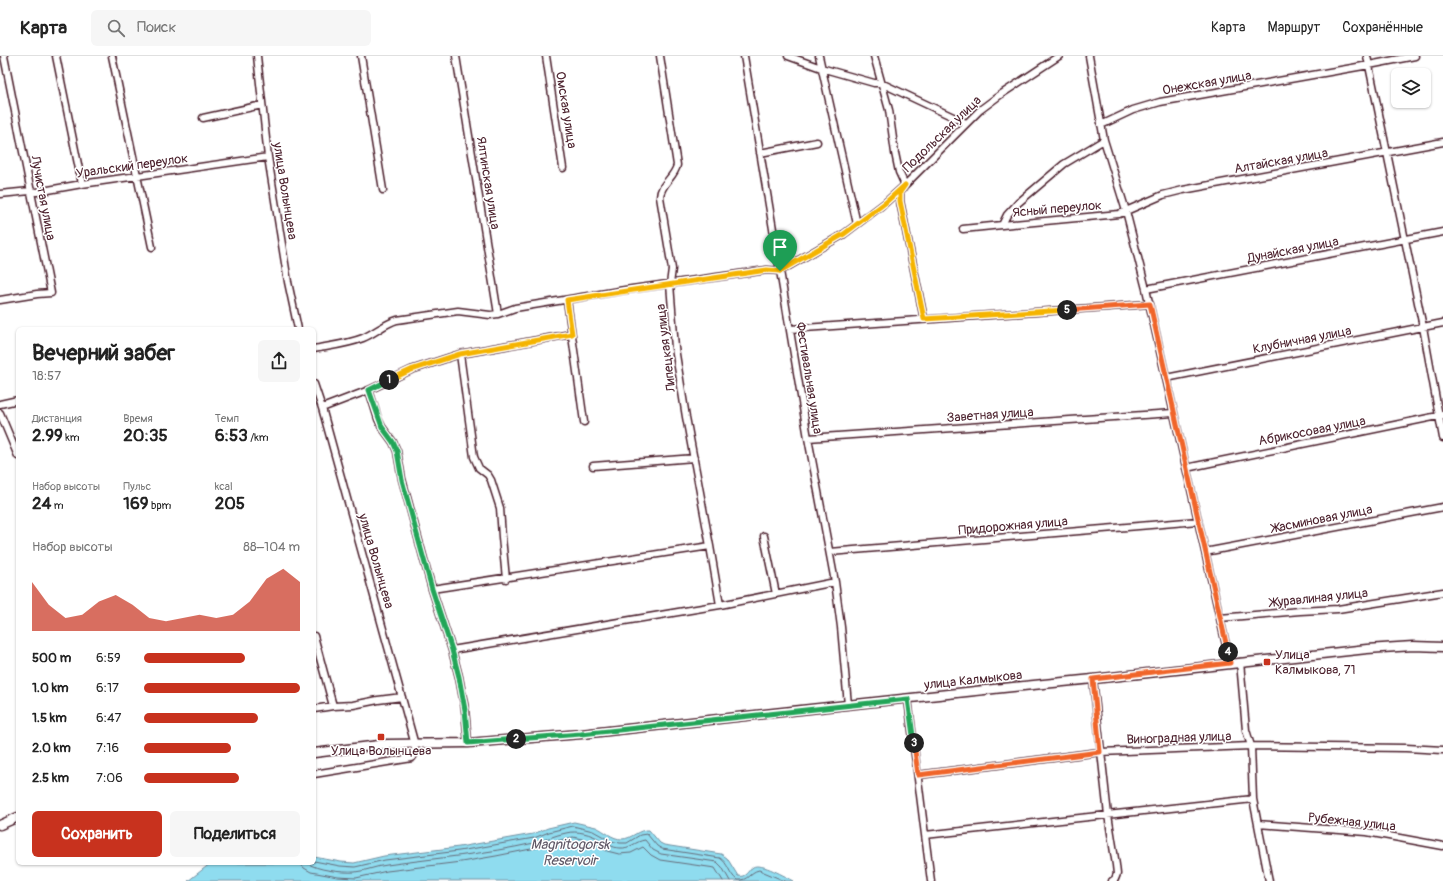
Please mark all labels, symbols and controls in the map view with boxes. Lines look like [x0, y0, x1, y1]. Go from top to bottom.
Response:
search box [91, 10, 371, 46]
text: Карта [20, 16, 67, 40]
icon: search [105, 17, 127, 39]
text: Поиск [137, 18, 176, 37]
text: Карта [1211, 19, 1246, 36]
text: Маршрут [1268, 19, 1320, 36]
text: Сохранённые [1342, 19, 1423, 36]
street label: Онежская улица [1161, 67, 1253, 99]
map controls [1391, 68, 1431, 108]
button: layers [1391, 68, 1431, 108]
street label: Омская улица [552, 70, 580, 150]
street label: Подольская улица [899, 92, 985, 176]
street label: Ялтинская улица [473, 135, 503, 231]
street label: улица Волынцева [269, 140, 301, 241]
street label: Алтайская улица [1233, 145, 1329, 177]
street label: Уральский переулок [75, 150, 189, 182]
street label: Лучистая улица [27, 153, 59, 242]
street label: Ясный переулок [1012, 197, 1103, 221]
pin [763, 230, 797, 271]
street label: Дунайская улица [1245, 233, 1340, 267]
icon: arrive [769, 236, 791, 258]
pin: 5 [1057, 300, 1077, 320]
street label: Липецкая улица [653, 303, 679, 394]
text: 5 [1064, 303, 1070, 316]
street label: Фестивальная улица [792, 321, 826, 435]
street label: Клубничная улица [1251, 323, 1353, 357]
text: Вечерний забег [32, 339, 175, 367]
button: share [258, 340, 300, 382]
text: 18:57 [32, 368, 61, 384]
pin: 1 [379, 370, 399, 390]
text: 1 [387, 373, 391, 386]
street label: Заветная улица [946, 404, 1034, 426]
text: Дистанция [32, 412, 82, 425]
text: Время [123, 412, 153, 425]
text: Темп [215, 412, 239, 425]
street label: Абрикосовая улица [1257, 413, 1367, 449]
text: 2.99 [32, 425, 63, 446]
text: 20:35 [123, 425, 168, 446]
text: 6:53 [215, 425, 248, 446]
text: km [63, 431, 80, 444]
text: /km [248, 431, 269, 444]
text: Набор высоты [32, 480, 100, 493]
text: Пульс [123, 480, 151, 493]
text: kcal [215, 480, 233, 493]
text: 24 [32, 493, 51, 514]
text: 169 [123, 493, 149, 514]
text: 205 [215, 493, 245, 514]
text: m [51, 499, 64, 512]
text: bpm [149, 499, 171, 512]
street label: Жасминовая улица [1268, 501, 1374, 537]
street label: улица Волынцева [354, 511, 397, 610]
street label: Придорожная улица [958, 513, 1068, 539]
text: Набор высоты [32, 539, 113, 555]
text: 88–104 m [243, 539, 300, 555]
street label: Журавлиная улица [1267, 585, 1369, 611]
pin: 4 [1218, 642, 1238, 662]
text: 4 [1225, 645, 1231, 658]
place label: Улица Калмыкова, 71 [1275, 647, 1356, 678]
text: 500 m [32, 650, 71, 666]
text: 6:59 [96, 650, 121, 666]
marker: Улица Калмыкова, 71 [1262, 657, 1272, 667]
street label: улица Калмыкова [922, 667, 1023, 693]
text: 1.0 km [32, 680, 69, 696]
text: 6:17 [96, 680, 119, 696]
text: 1.5 km [32, 710, 67, 726]
text: 6:47 [96, 710, 121, 726]
street label: Виноградная улица [1126, 728, 1232, 748]
pin: 2 [506, 729, 526, 749]
marker: Улица Волынцева [376, 732, 386, 742]
text: 2 [513, 732, 519, 745]
pin: 3 [904, 733, 924, 753]
text: 3 [911, 736, 917, 749]
text: 2.0 km [32, 740, 71, 756]
text: 7:16 [96, 740, 119, 756]
place label: Улица Волынцева [331, 743, 431, 759]
text: 2.5 km [32, 770, 69, 786]
text: 7:06 [96, 770, 123, 786]
street label: Рубежная улица [1307, 809, 1397, 835]
button: Сохранить [32, 811, 162, 857]
button: Поделиться [170, 811, 300, 857]
water label: Magnitogorsk Reservoir [531, 836, 611, 869]

